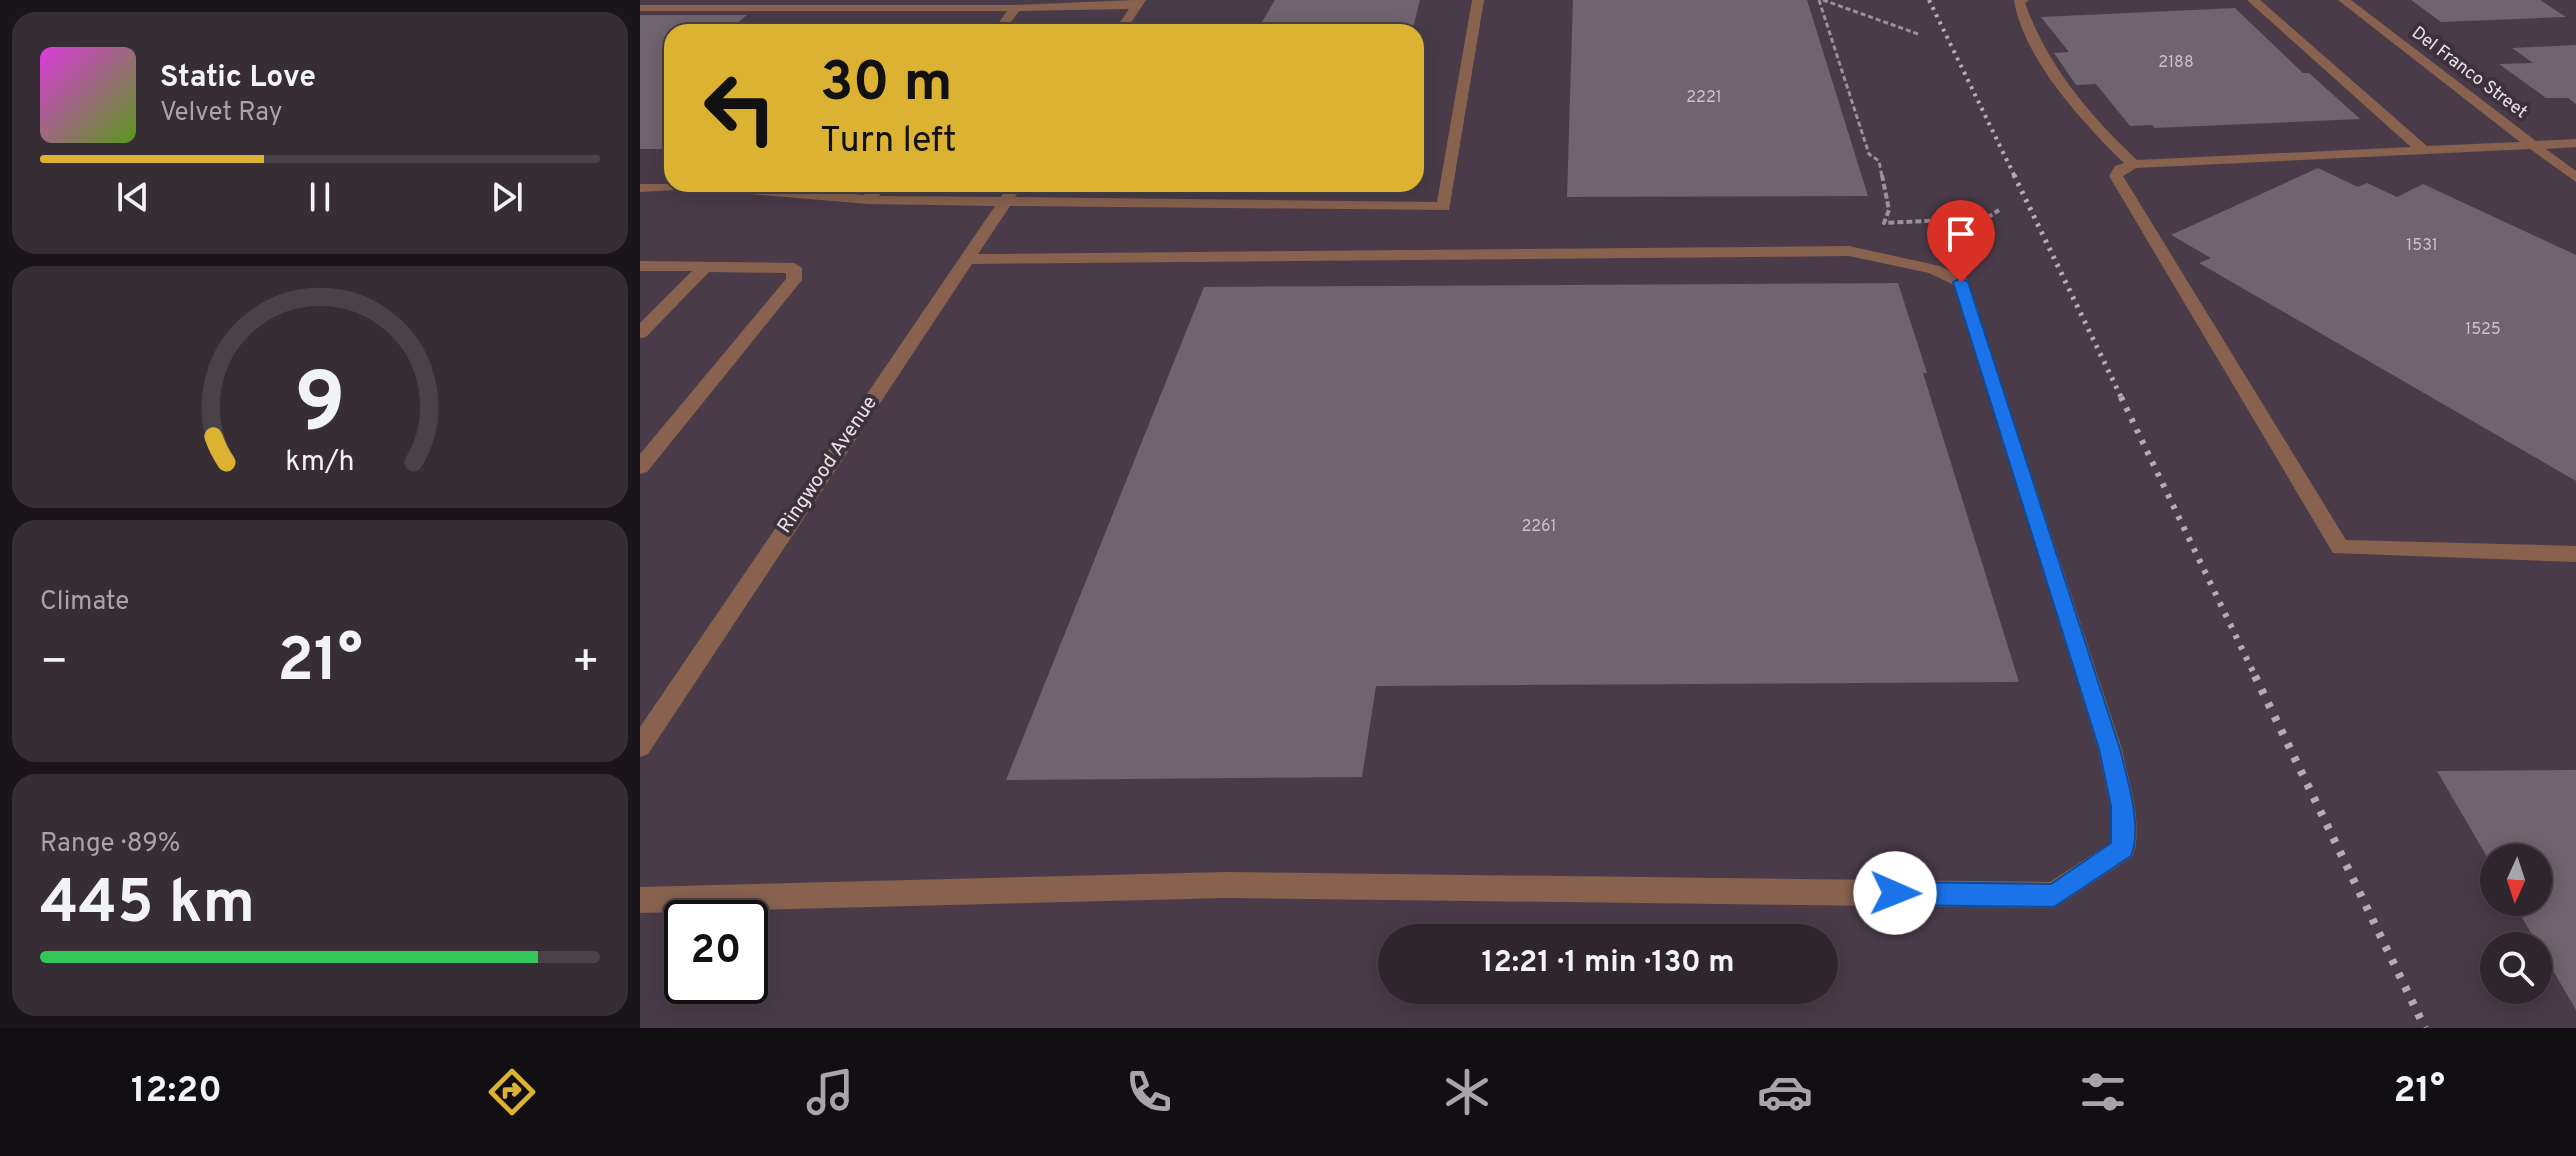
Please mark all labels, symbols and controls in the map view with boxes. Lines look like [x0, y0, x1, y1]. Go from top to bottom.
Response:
street label: Del Franco Street [2406, 22, 2532, 124]
text: 30 m [820, 50, 953, 120]
house number: 2188 [2158, 53, 2194, 73]
icon: left [688, 56, 792, 160]
text: Static Love [160, 60, 316, 97]
house number: 2221 [1686, 88, 1722, 108]
text: Velvet Ray [160, 97, 283, 130]
text: Turn left [820, 119, 957, 165]
icon: previous [111, 175, 155, 219]
icon: pause [298, 175, 342, 219]
icon: next [485, 175, 529, 219]
pin [1927, 200, 1995, 282]
icon: arrive [1939, 212, 1983, 256]
house number: 1531 [2406, 236, 2438, 256]
house number: 1525 [2465, 320, 2501, 340]
text: 9 [294, 356, 346, 461]
street label: Ringwood Avenue [772, 391, 884, 539]
text: km/h [285, 445, 355, 481]
house number: 2261 [1521, 517, 1557, 537]
text: Climate [40, 586, 129, 619]
text: 21° [277, 626, 363, 702]
text: − [40, 636, 68, 692]
text: + [572, 636, 600, 692]
text: Range · 89% [40, 828, 180, 861]
north arrow [2480, 844, 2552, 916]
map controls [2480, 844, 2552, 1004]
position arrow [1853, 851, 1937, 935]
text: 445 km [40, 868, 255, 944]
speed limit sign: 20 [664, 900, 768, 1004]
button: search [2480, 932, 2552, 1004]
text: 12:21 · 1 min · 130 m [1481, 945, 1735, 982]
icon: directions [484, 1064, 540, 1120]
icon: music [802, 1064, 858, 1120]
icon: phone [1121, 1064, 1177, 1120]
icon: climate [1439, 1064, 1495, 1120]
icon: car [1757, 1064, 1813, 1120]
icon: filters [2075, 1064, 2131, 1120]
text: 12:20 [131, 1069, 222, 1115]
text: 21° [2394, 1069, 2445, 1115]

